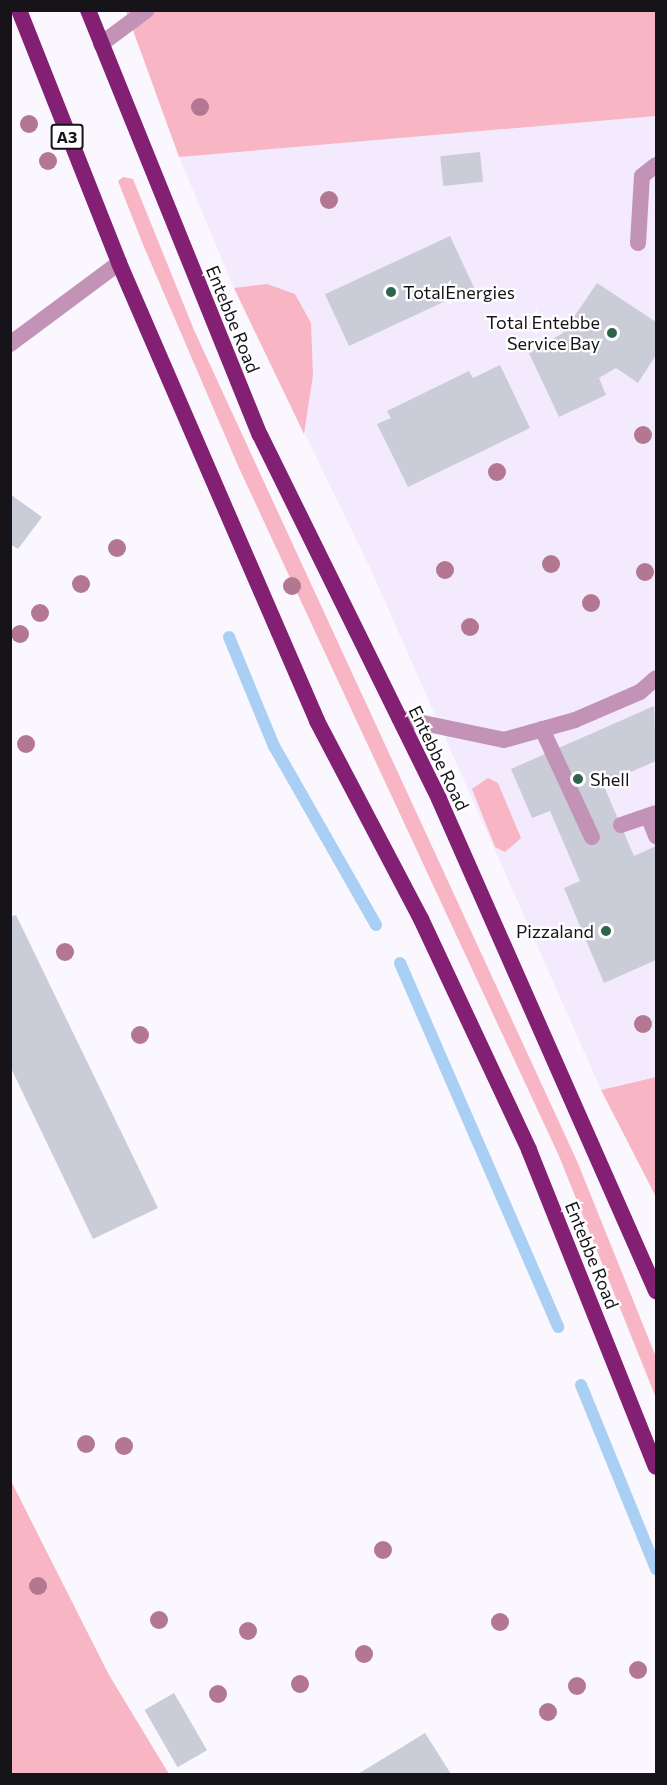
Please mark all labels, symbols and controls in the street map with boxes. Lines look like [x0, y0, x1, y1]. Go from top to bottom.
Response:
road number: A3 [50, 124, 84, 150]
street label: Entebbe Road [202, 262, 264, 376]
place label: TotalEnergies [403, 281, 515, 303]
marker: TotalEnergies [384, 285, 398, 299]
place label: Total Entebbe Service Bay [486, 312, 600, 354]
marker: Total Entebbe Service Bay [605, 326, 619, 340]
street label: Entebbe Road [404, 702, 474, 814]
place label: Shell [590, 768, 630, 790]
marker: Shell [571, 772, 585, 786]
place label: Pizzaland [516, 920, 594, 942]
marker: Pizzaland [599, 924, 613, 938]
street label: Entebbe Road [561, 1198, 623, 1312]

